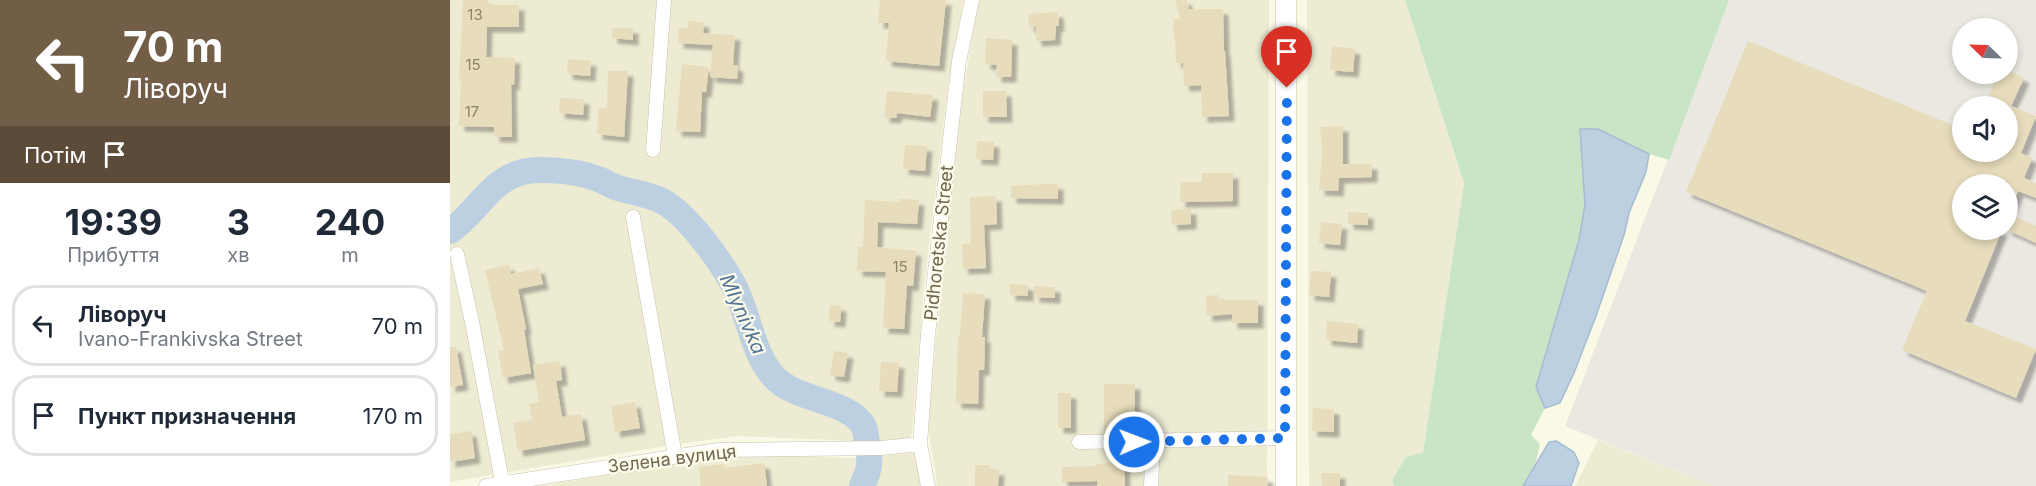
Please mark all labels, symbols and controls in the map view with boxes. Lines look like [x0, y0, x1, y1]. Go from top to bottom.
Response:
house number: 13 [467, 5, 483, 24]
north arrow [1952, 18, 2018, 84]
map controls [1952, 18, 2018, 240]
text: 70 m [123, 21, 223, 72]
icon: left [24, 24, 102, 102]
pin [1261, 26, 1312, 88]
icon: arrive [1270, 35, 1303, 68]
house number: 15 [465, 55, 481, 74]
text: Ліворуч [123, 72, 228, 105]
button: sound [1952, 96, 2018, 162]
house number: 17 [465, 102, 479, 121]
icon: arrive [98, 138, 131, 171]
text: Потім [24, 142, 86, 168]
street label: Pidhoretska Street [920, 164, 957, 322]
button: layers [1952, 174, 2018, 240]
text: 19:39 [65, 200, 162, 244]
text: 3 [227, 200, 250, 244]
text: 240 [315, 200, 385, 244]
text: Прибуття [67, 243, 160, 267]
text: хв [227, 243, 250, 267]
text: m [341, 243, 359, 267]
house number: 15 [892, 257, 908, 276]
water label: Mlynivka [715, 270, 771, 358]
text: Ліворуч [78, 301, 166, 327]
icon: left [27, 309, 60, 342]
text: 70 m [372, 313, 423, 339]
text: Ivano-Frankivska Street [78, 327, 303, 351]
icon: arrive [27, 399, 60, 432]
text: Пункт призначення [78, 403, 296, 429]
text: 170 m [363, 403, 423, 429]
position arrow [1102, 410, 1166, 474]
street label: Зелена вулиця [606, 440, 737, 477]

